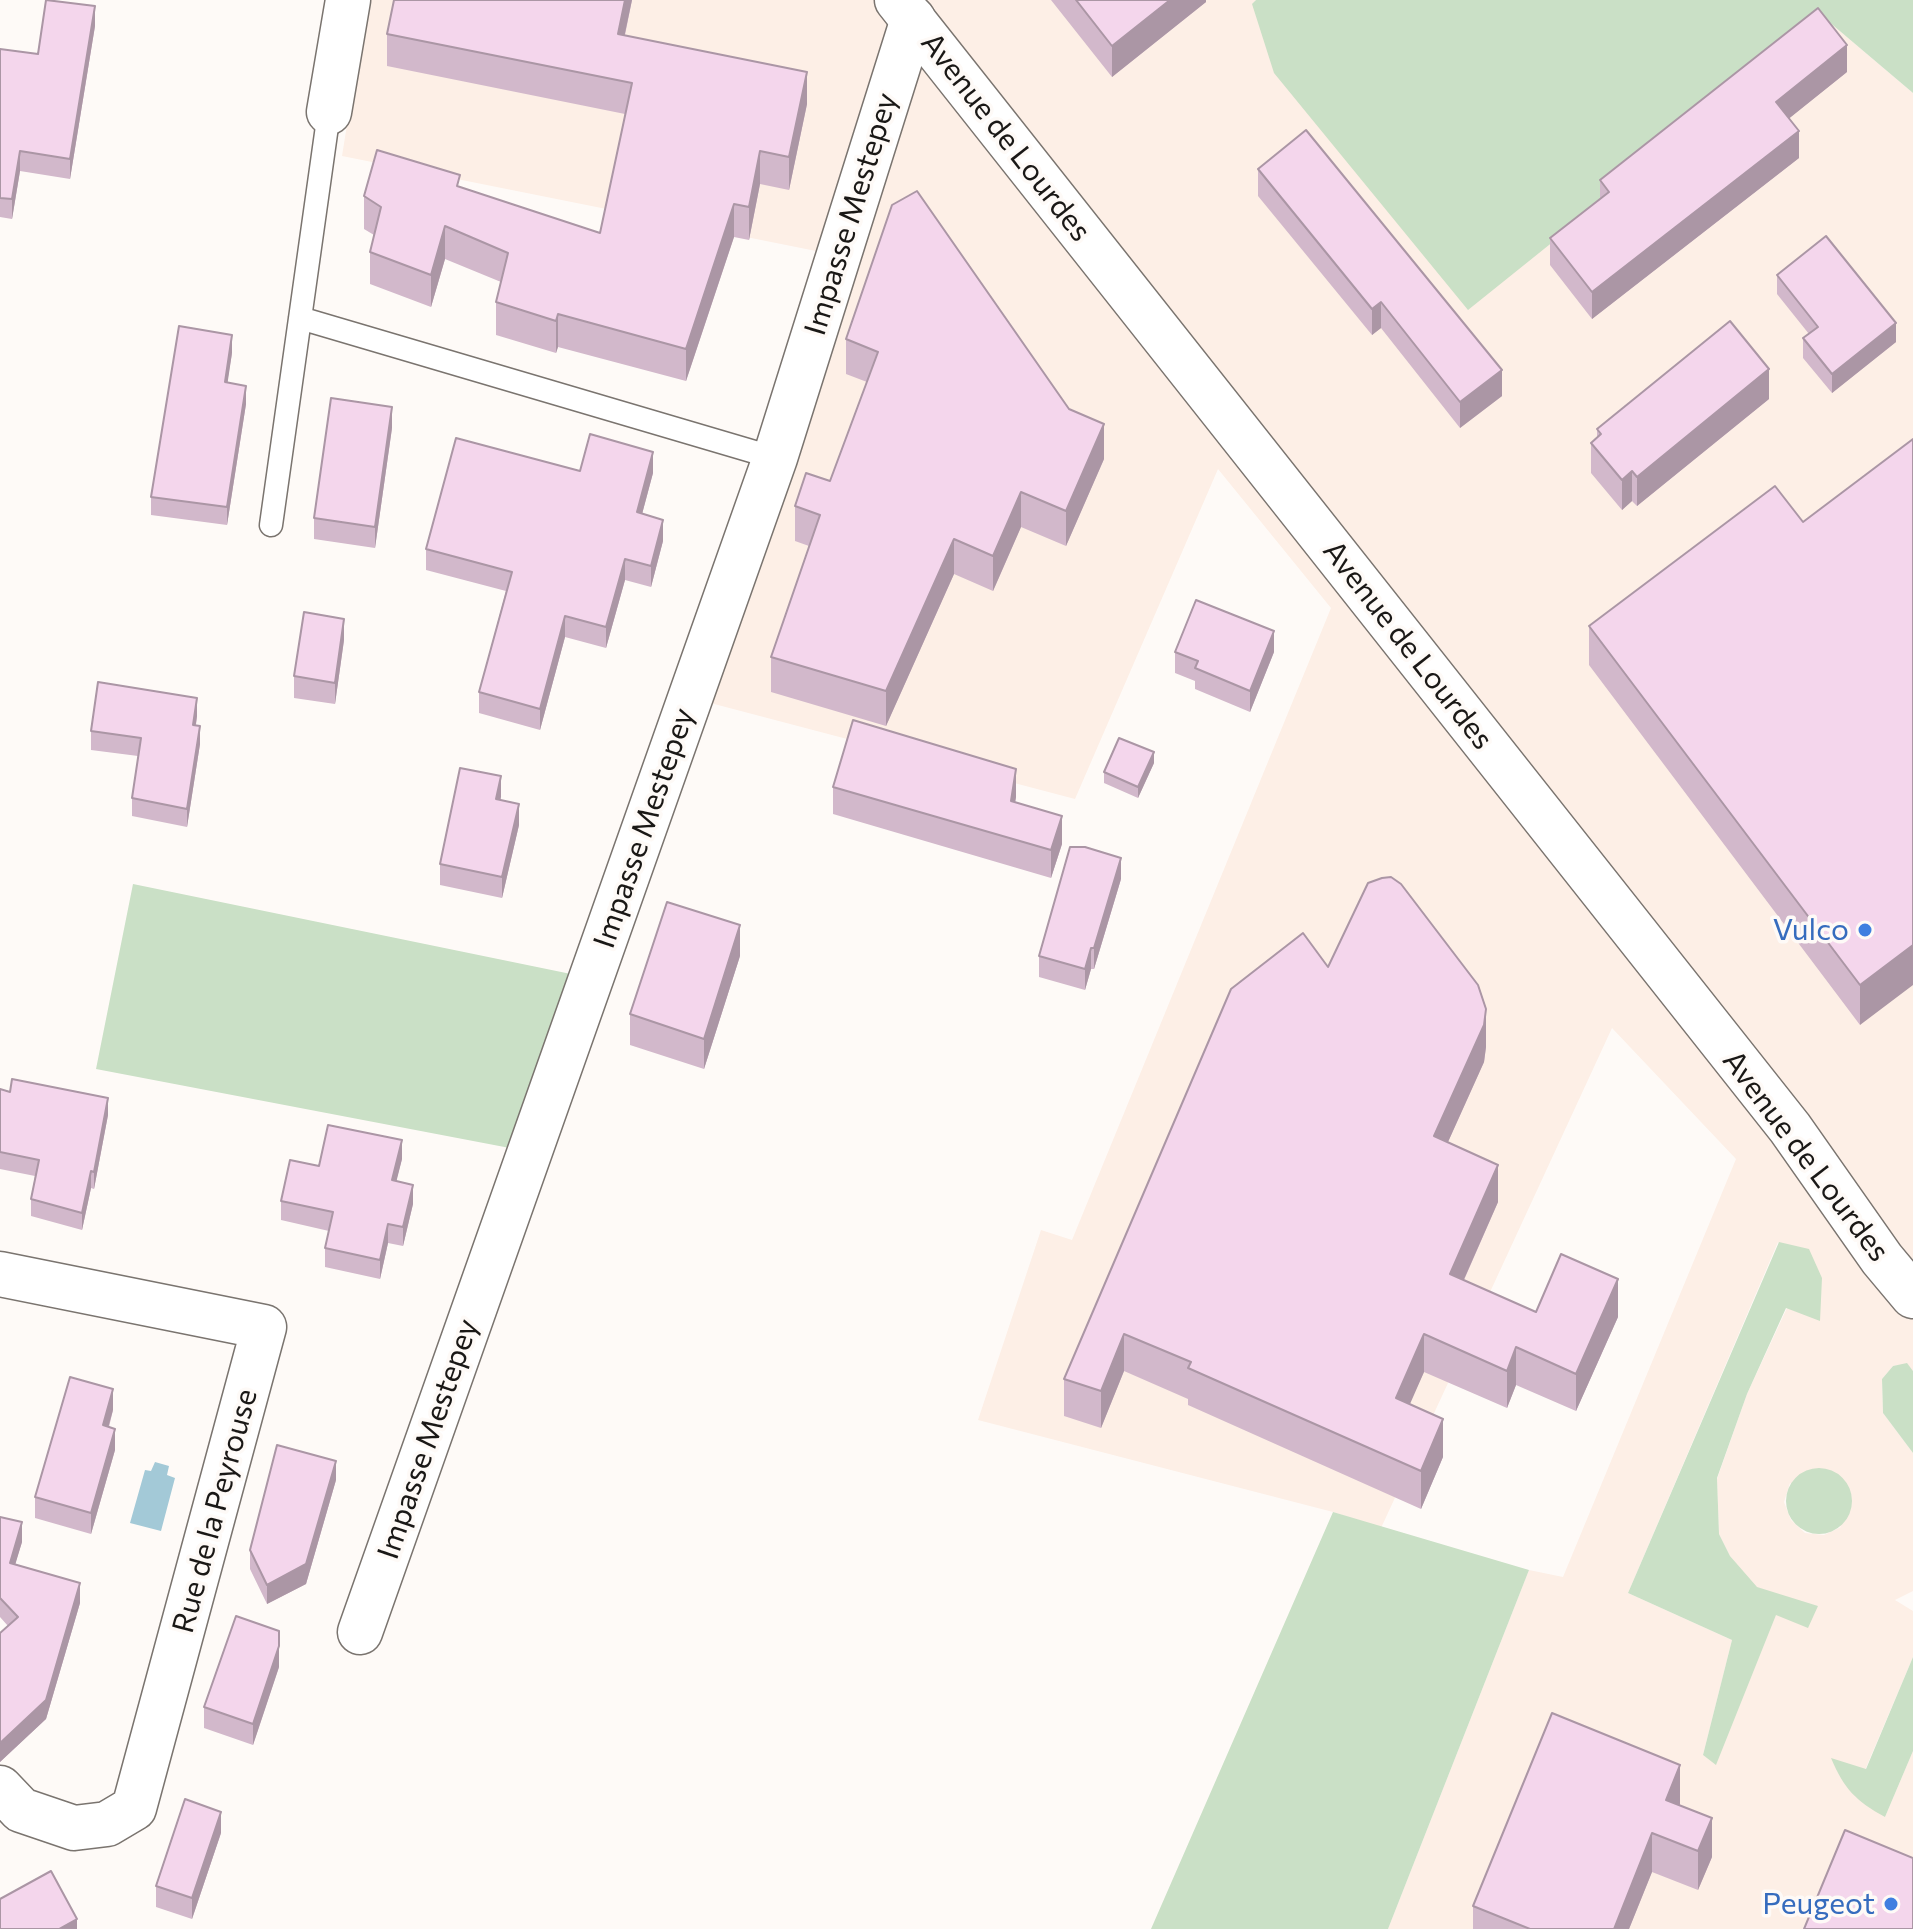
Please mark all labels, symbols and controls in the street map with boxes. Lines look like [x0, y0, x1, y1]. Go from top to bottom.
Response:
street label: Avenue de Lourdes [913, 26, 1099, 248]
street label: Impasse Mestepey [797, 88, 905, 340]
street label: Avenue de Lourdes [1315, 534, 1501, 756]
street label: Impasse Mestepey [586, 703, 702, 953]
place label: Vulco [1773, 912, 1849, 948]
marker: Vulco [1856, 921, 1874, 939]
street label: Avenue de Lourdes [1715, 1043, 1897, 1269]
street label: Impasse Mestepey [370, 1314, 486, 1564]
street label: Rue de la Peyrouse [165, 1385, 265, 1637]
place label: Peugeot [1762, 1886, 1875, 1922]
marker: Peugeot [1882, 1895, 1900, 1913]

